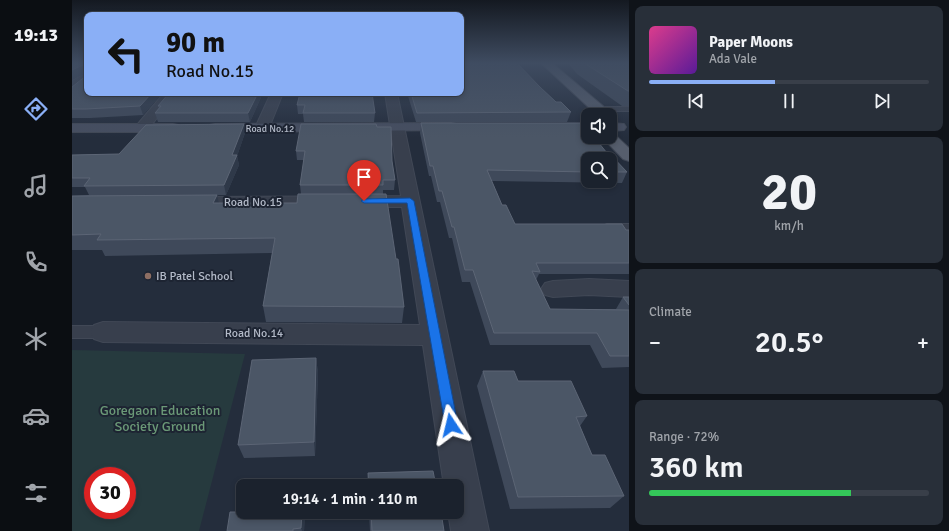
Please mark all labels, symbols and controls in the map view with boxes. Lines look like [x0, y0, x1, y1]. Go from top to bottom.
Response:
text: 19:13 [14, 24, 58, 46]
text: 90 m [166, 26, 225, 60]
icon: left [100, 28, 152, 80]
text: Paper Moons [709, 33, 793, 51]
text: Ada Vale [709, 51, 757, 67]
text: Road No.15 [166, 60, 254, 82]
icon: previous [685, 90, 707, 112]
icon: pause [778, 90, 800, 112]
icon: next [871, 90, 893, 112]
icon: directions [22, 95, 50, 123]
map controls [581, 108, 617, 188]
button: sound [581, 108, 617, 144]
street label: Road No.12 [246, 123, 294, 135]
button: search [581, 152, 617, 188]
pin [347, 160, 381, 201]
text: 20 [761, 160, 817, 224]
icon: arrive [353, 166, 375, 188]
icon: music [22, 172, 50, 200]
street label: Road No.15 [224, 195, 282, 210]
text: km/h [774, 218, 804, 234]
icon: phone [22, 248, 50, 276]
place label: IB Patel School [156, 269, 234, 284]
marker: IB Patel School [143, 271, 153, 281]
text: Climate [649, 304, 692, 320]
text: 20.5° [755, 324, 823, 361]
icon: climate [22, 325, 50, 353]
street label: Road No.14 [225, 326, 284, 341]
text: − [649, 329, 661, 356]
text: + [917, 329, 929, 356]
icon: car [22, 402, 50, 430]
park label: Goregaon Education Society Ground [100, 402, 220, 435]
position arrow [430, 404, 472, 446]
text: Range · 72% [649, 429, 719, 445]
text: 360 km [649, 449, 744, 486]
speed limit sign: 30 [84, 467, 136, 519]
icon: filters [22, 479, 50, 507]
text: 19:14 · 1 min · 110 m [283, 490, 417, 508]

